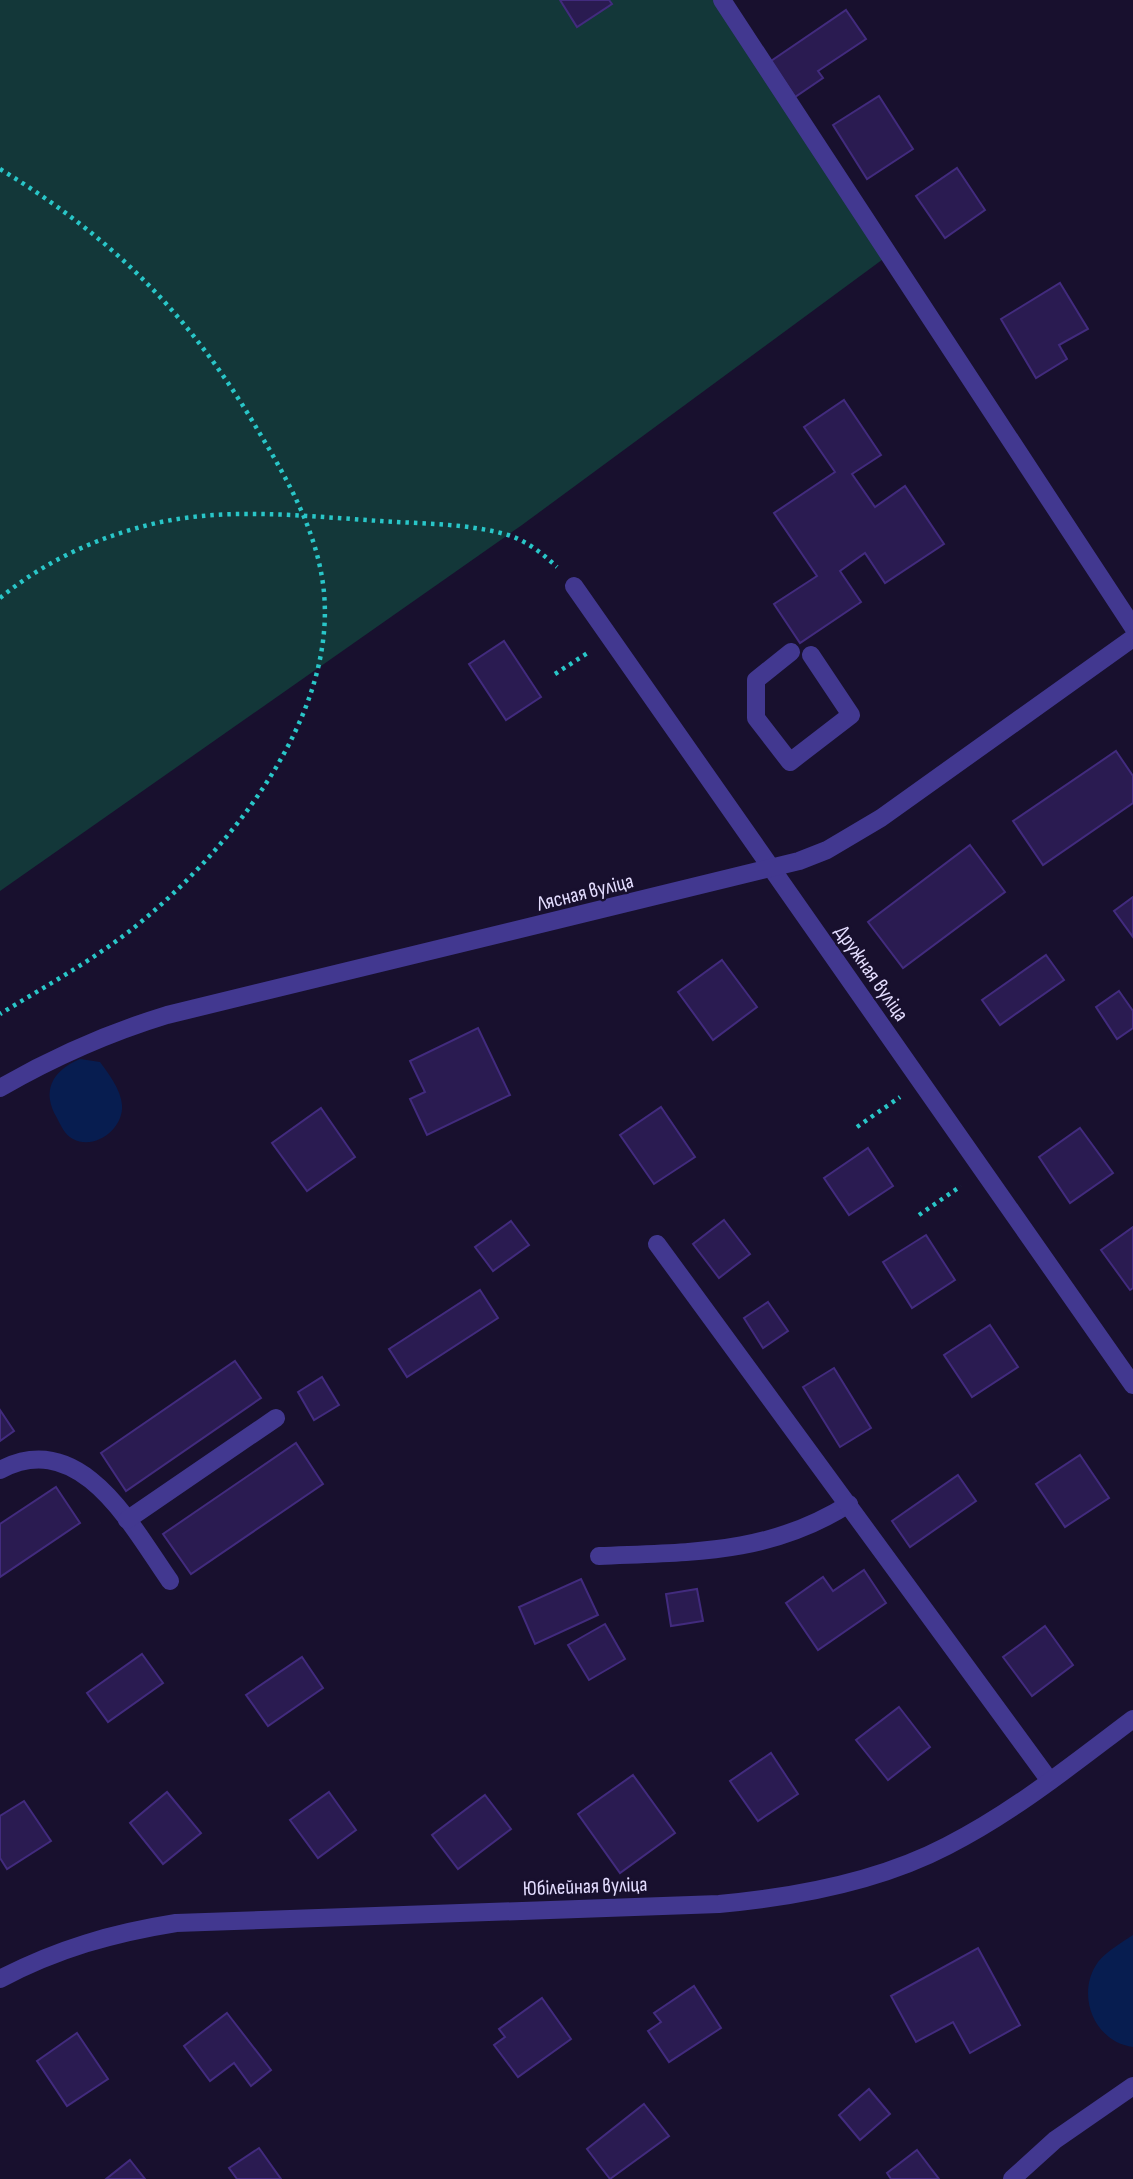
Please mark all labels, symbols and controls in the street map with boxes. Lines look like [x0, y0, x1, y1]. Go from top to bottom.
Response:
street label: Лясная вуліца [533, 868, 636, 917]
street label: Дружная вуліца [829, 920, 914, 1026]
street label: Юбілейная вуліца [522, 1872, 648, 1901]

